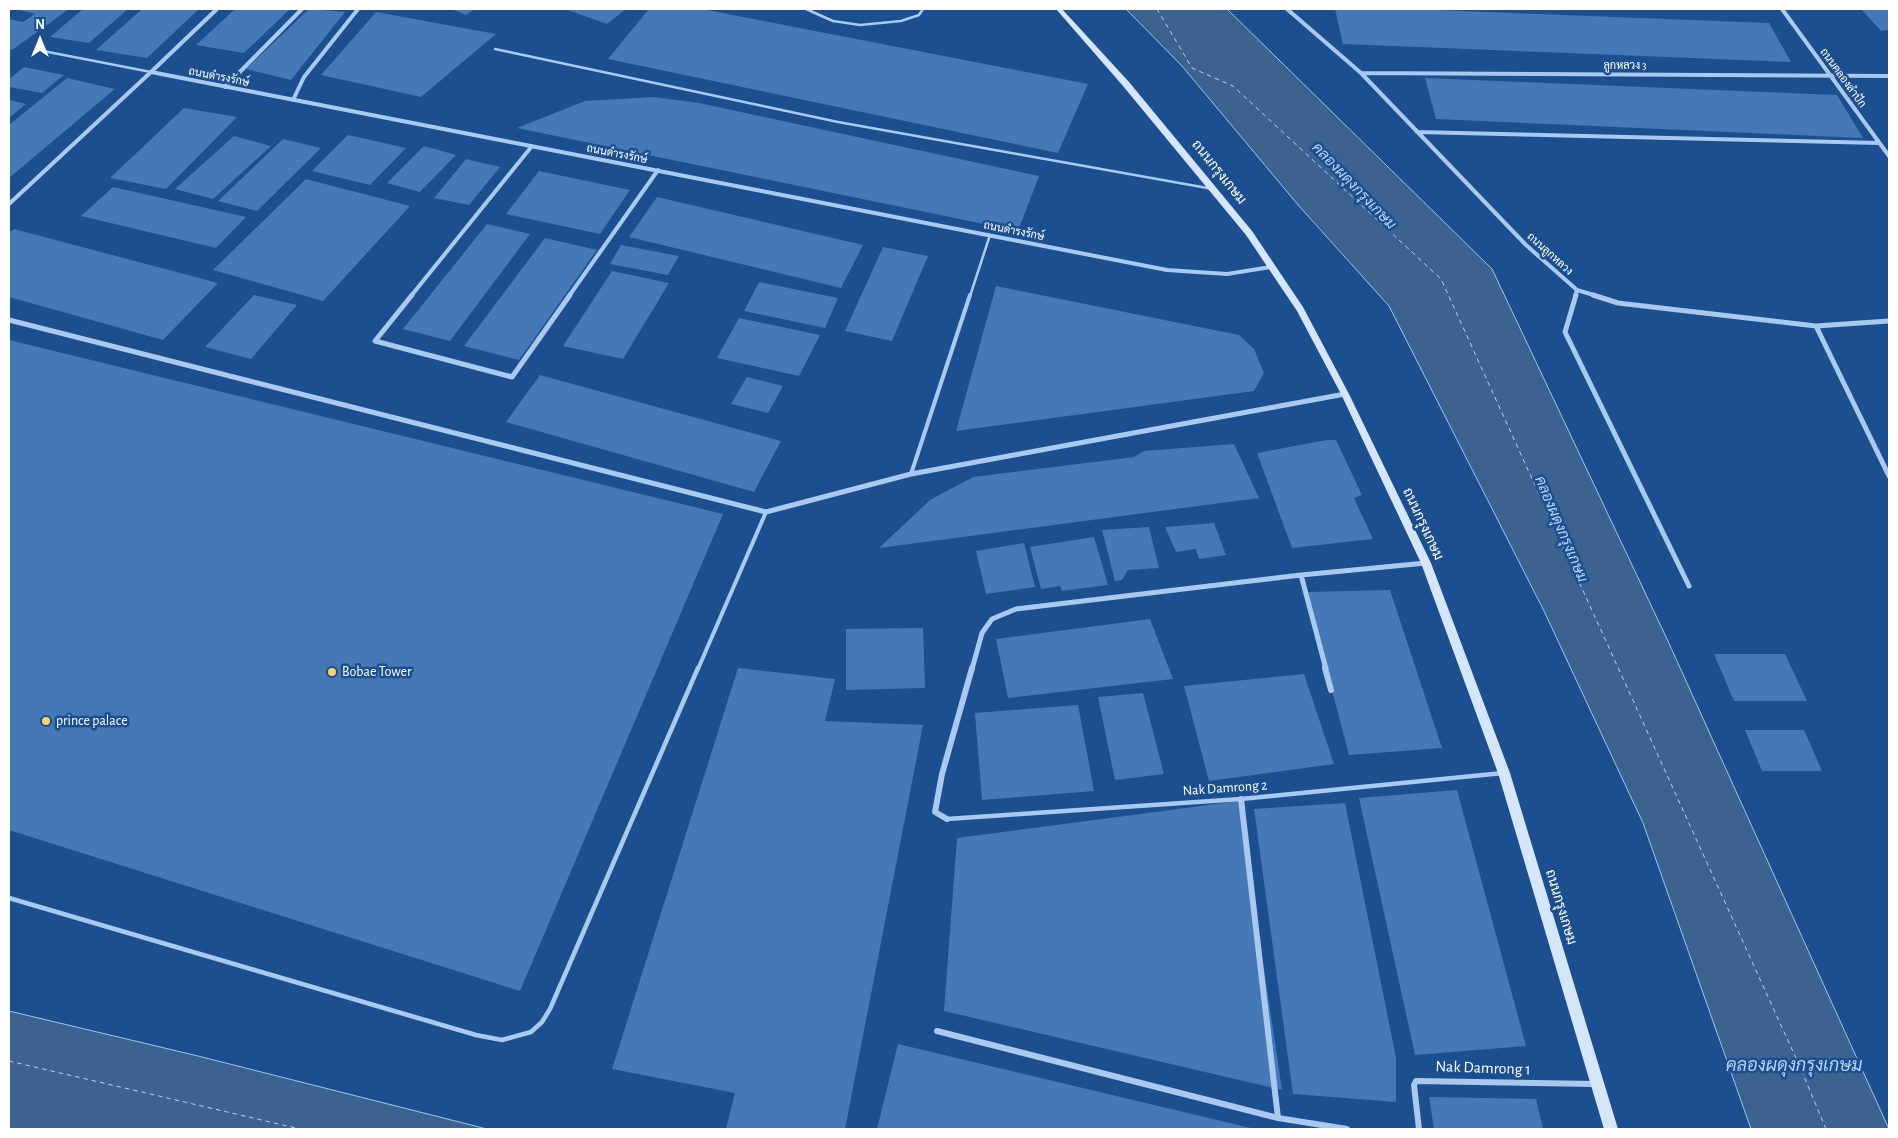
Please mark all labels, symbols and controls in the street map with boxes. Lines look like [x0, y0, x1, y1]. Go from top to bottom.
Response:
north arrow [15, 15, 65, 65]
text: N [35, 18, 45, 32]
street label: ถนนคลองลำปัก [1817, 46, 1869, 110]
street label: ลูกหลวง 3 [1603, 59, 1647, 73]
street label: ถนนดำรงรักษ์ [187, 65, 251, 89]
street label: ถนนกรุงเกษม [1188, 137, 1250, 207]
water label: คลองผดุงกรุงเกษม [1308, 139, 1400, 233]
street label: ถนนดำรงรักษ์ [585, 142, 649, 166]
street label: ถนนดำรงรักษ์ [982, 219, 1046, 243]
street label: ถนนลูกหลวง [1524, 230, 1576, 278]
water label: คลองผดุงกรุงเกษม [1530, 473, 1592, 585]
street label: ถนนกรุงเกษม [1399, 485, 1447, 563]
place label: Bobae Tower [342, 664, 411, 680]
marker: Bobae Tower [326, 666, 338, 678]
place label: prince palace [56, 713, 128, 729]
marker: prince palace [40, 715, 52, 727]
street label: Nak Damrong 2 [1182, 777, 1268, 799]
street label: ถนนกรุงเกษม [1542, 867, 1580, 947]
water label: คลองผดุงกรุงเกษม [1726, 1055, 1862, 1077]
street label: Nak Damrong 1 [1435, 1057, 1531, 1079]

